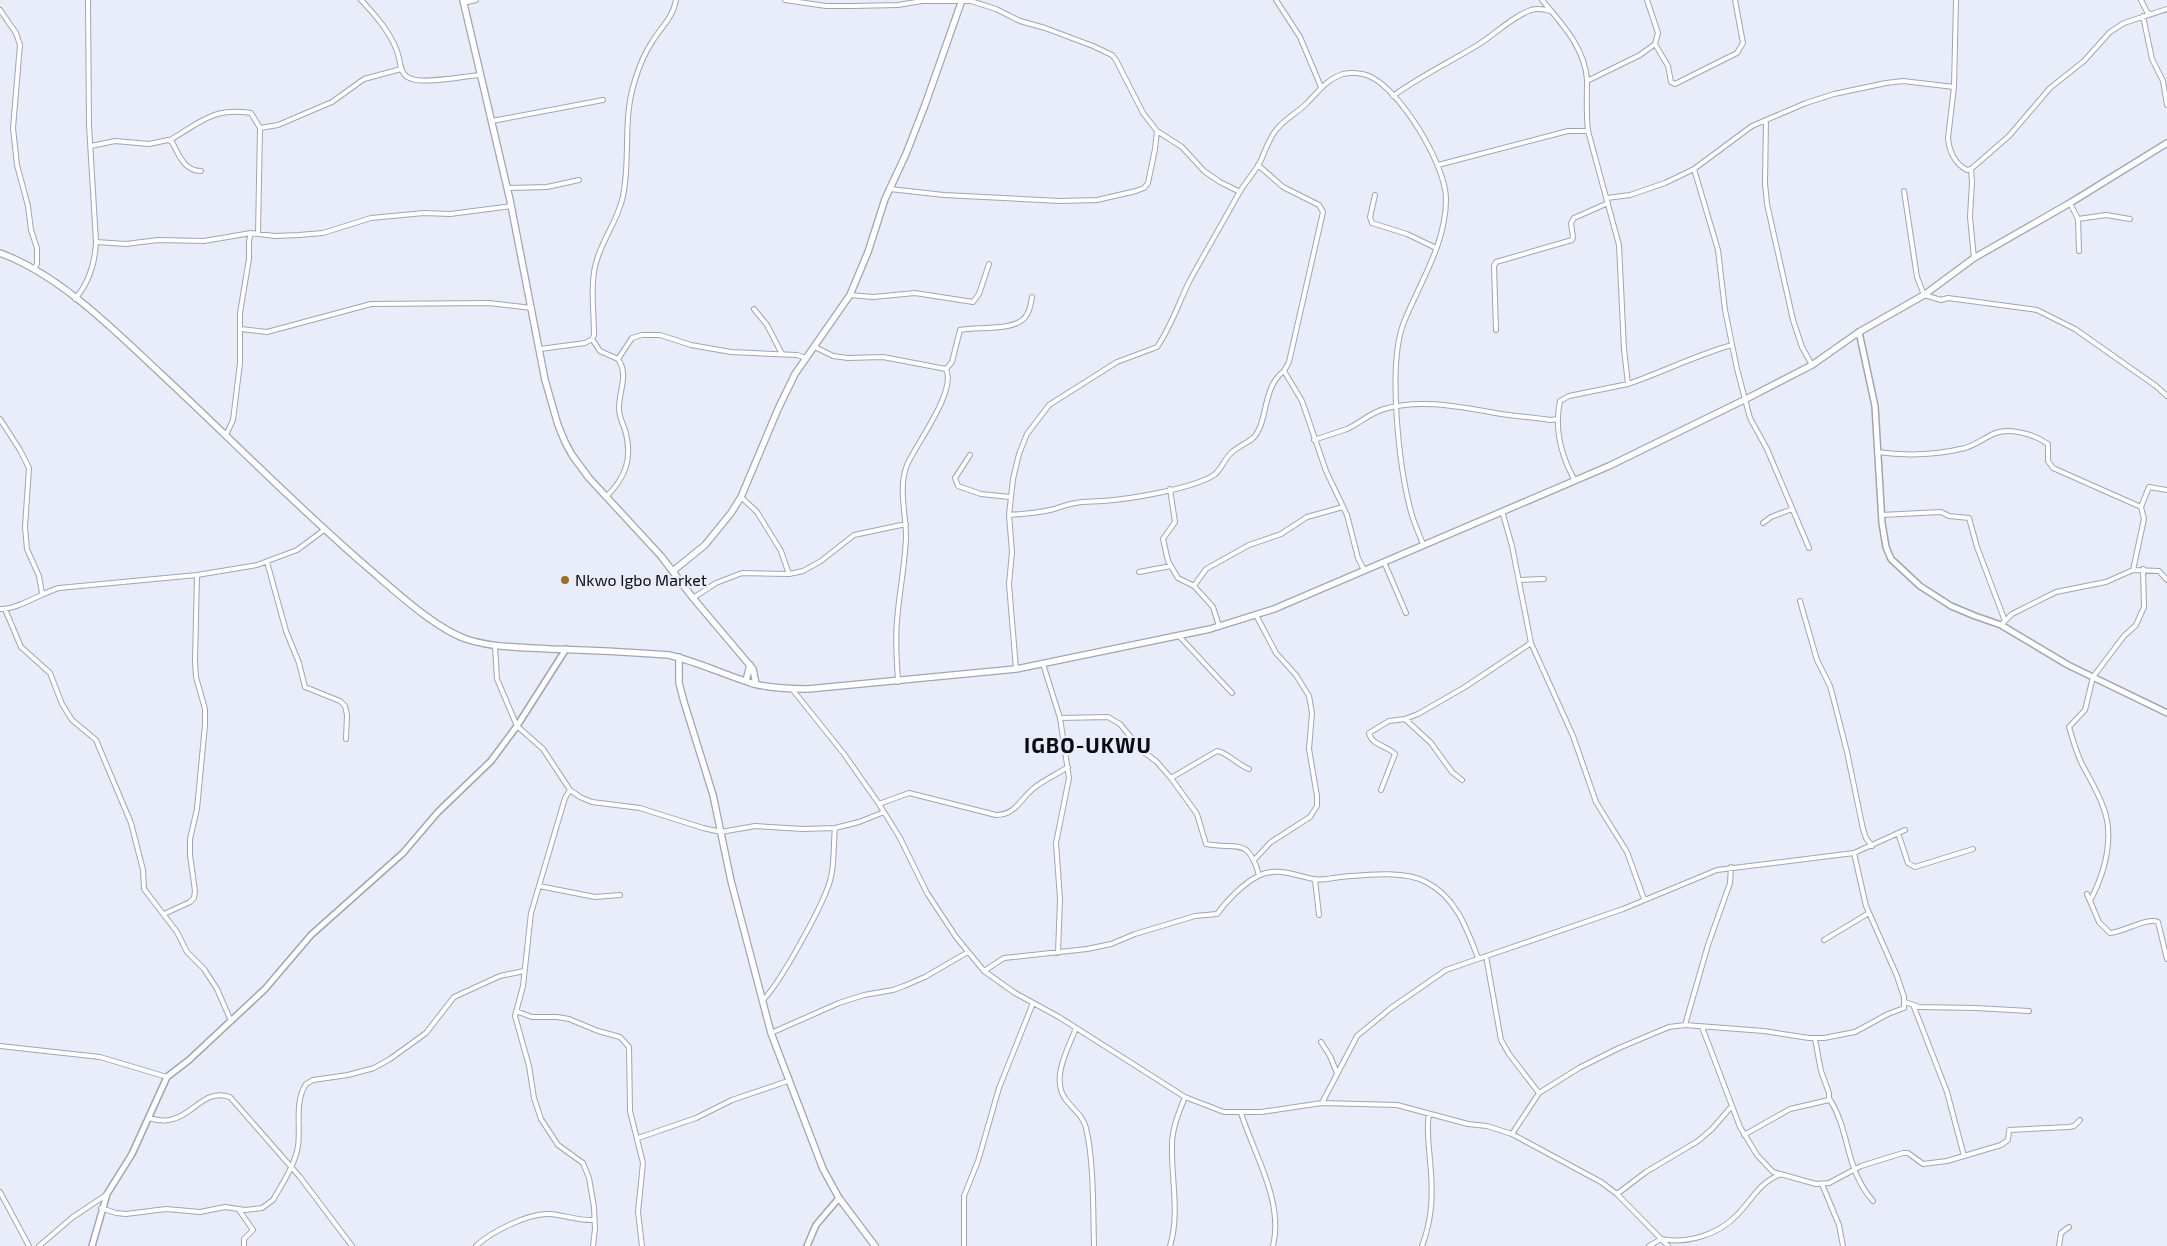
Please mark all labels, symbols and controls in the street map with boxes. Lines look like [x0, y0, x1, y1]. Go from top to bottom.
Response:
place label: Nkwo Igbo Market [575, 570, 707, 589]
marker: Nkwo Igbo Market [559, 574, 571, 586]
district label: IGBO-UKWU [1024, 732, 1152, 757]

